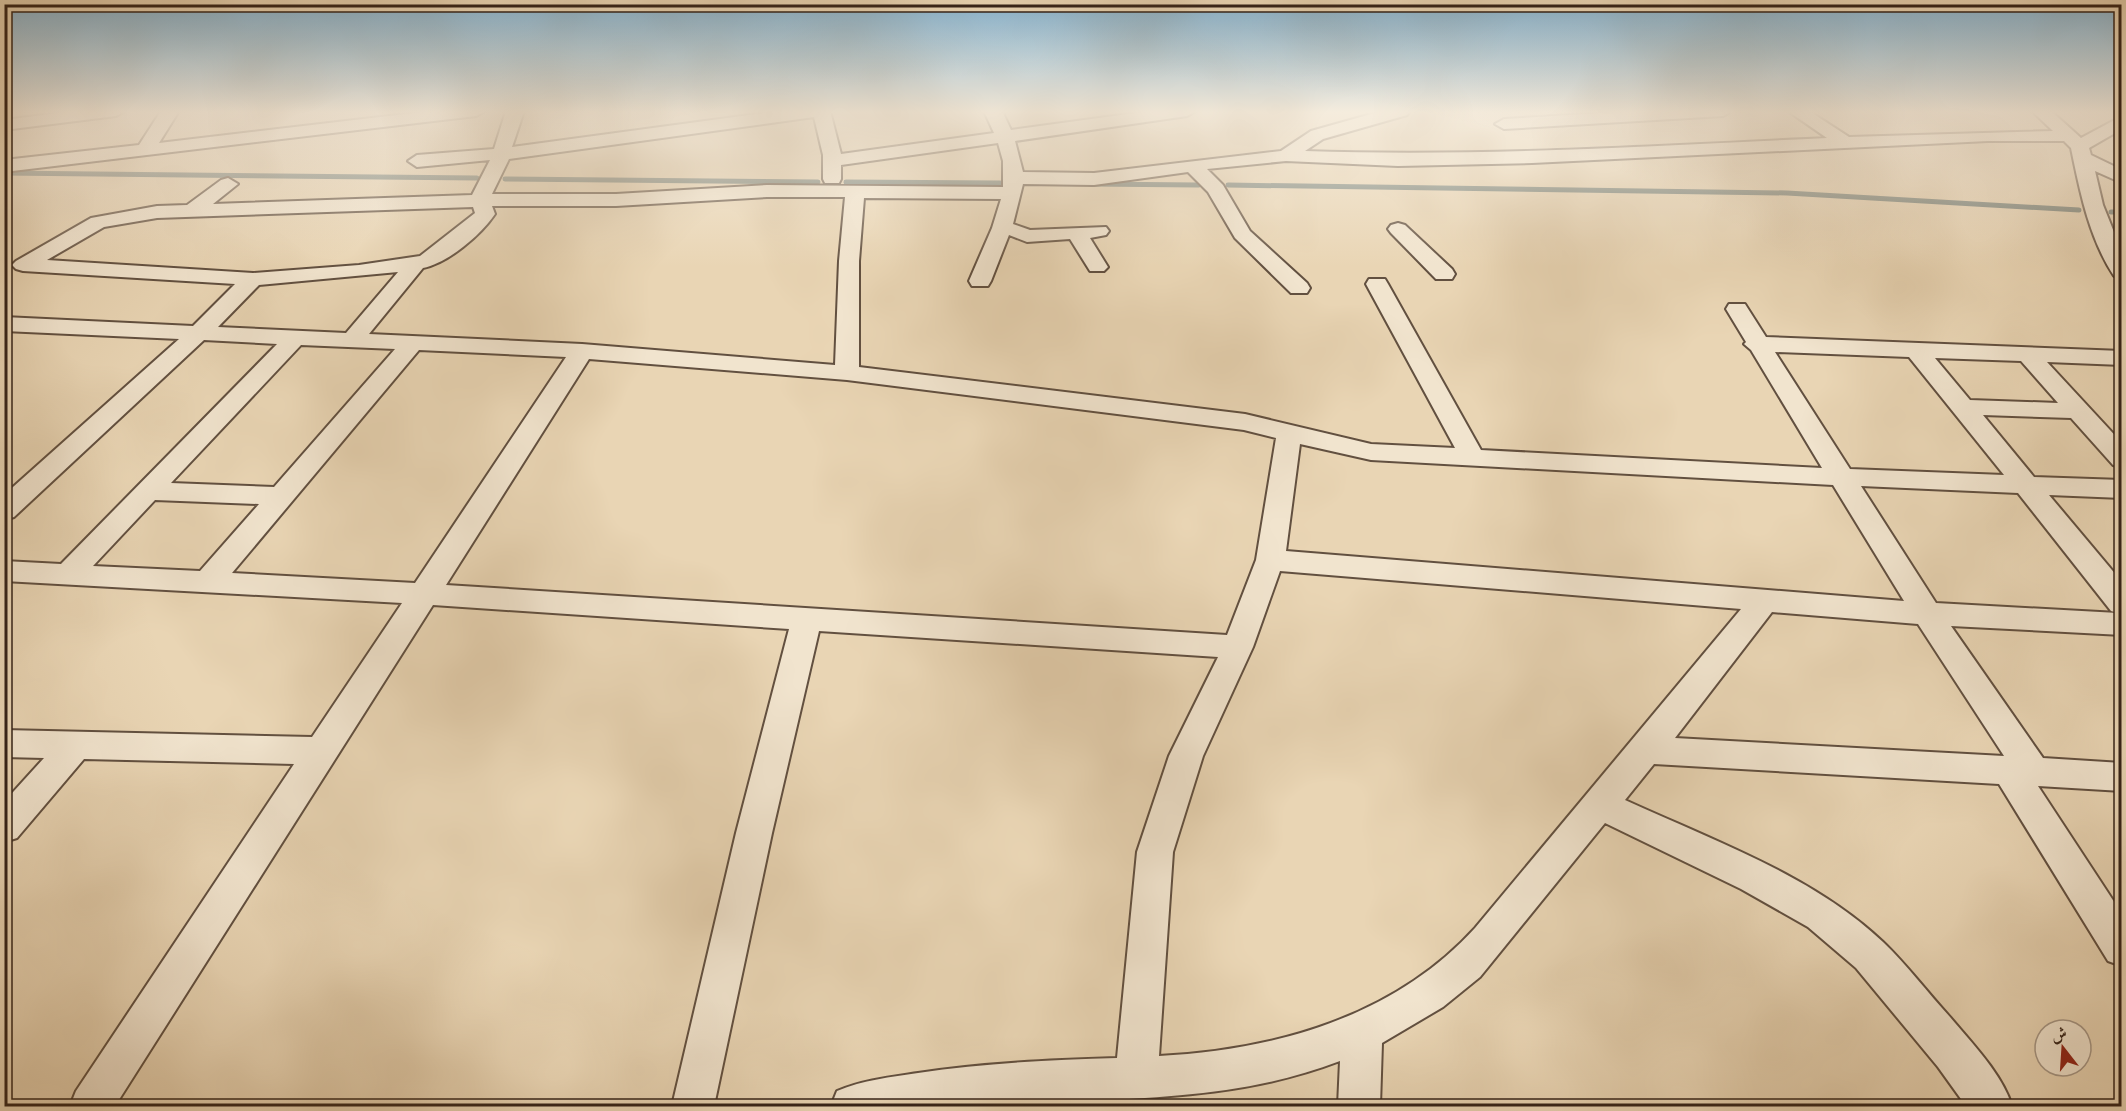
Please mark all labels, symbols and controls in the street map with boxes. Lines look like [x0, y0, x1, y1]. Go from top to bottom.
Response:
north arrow [2033, 1018, 2093, 1078]
text: ش [2048, 1023, 2070, 1048]

